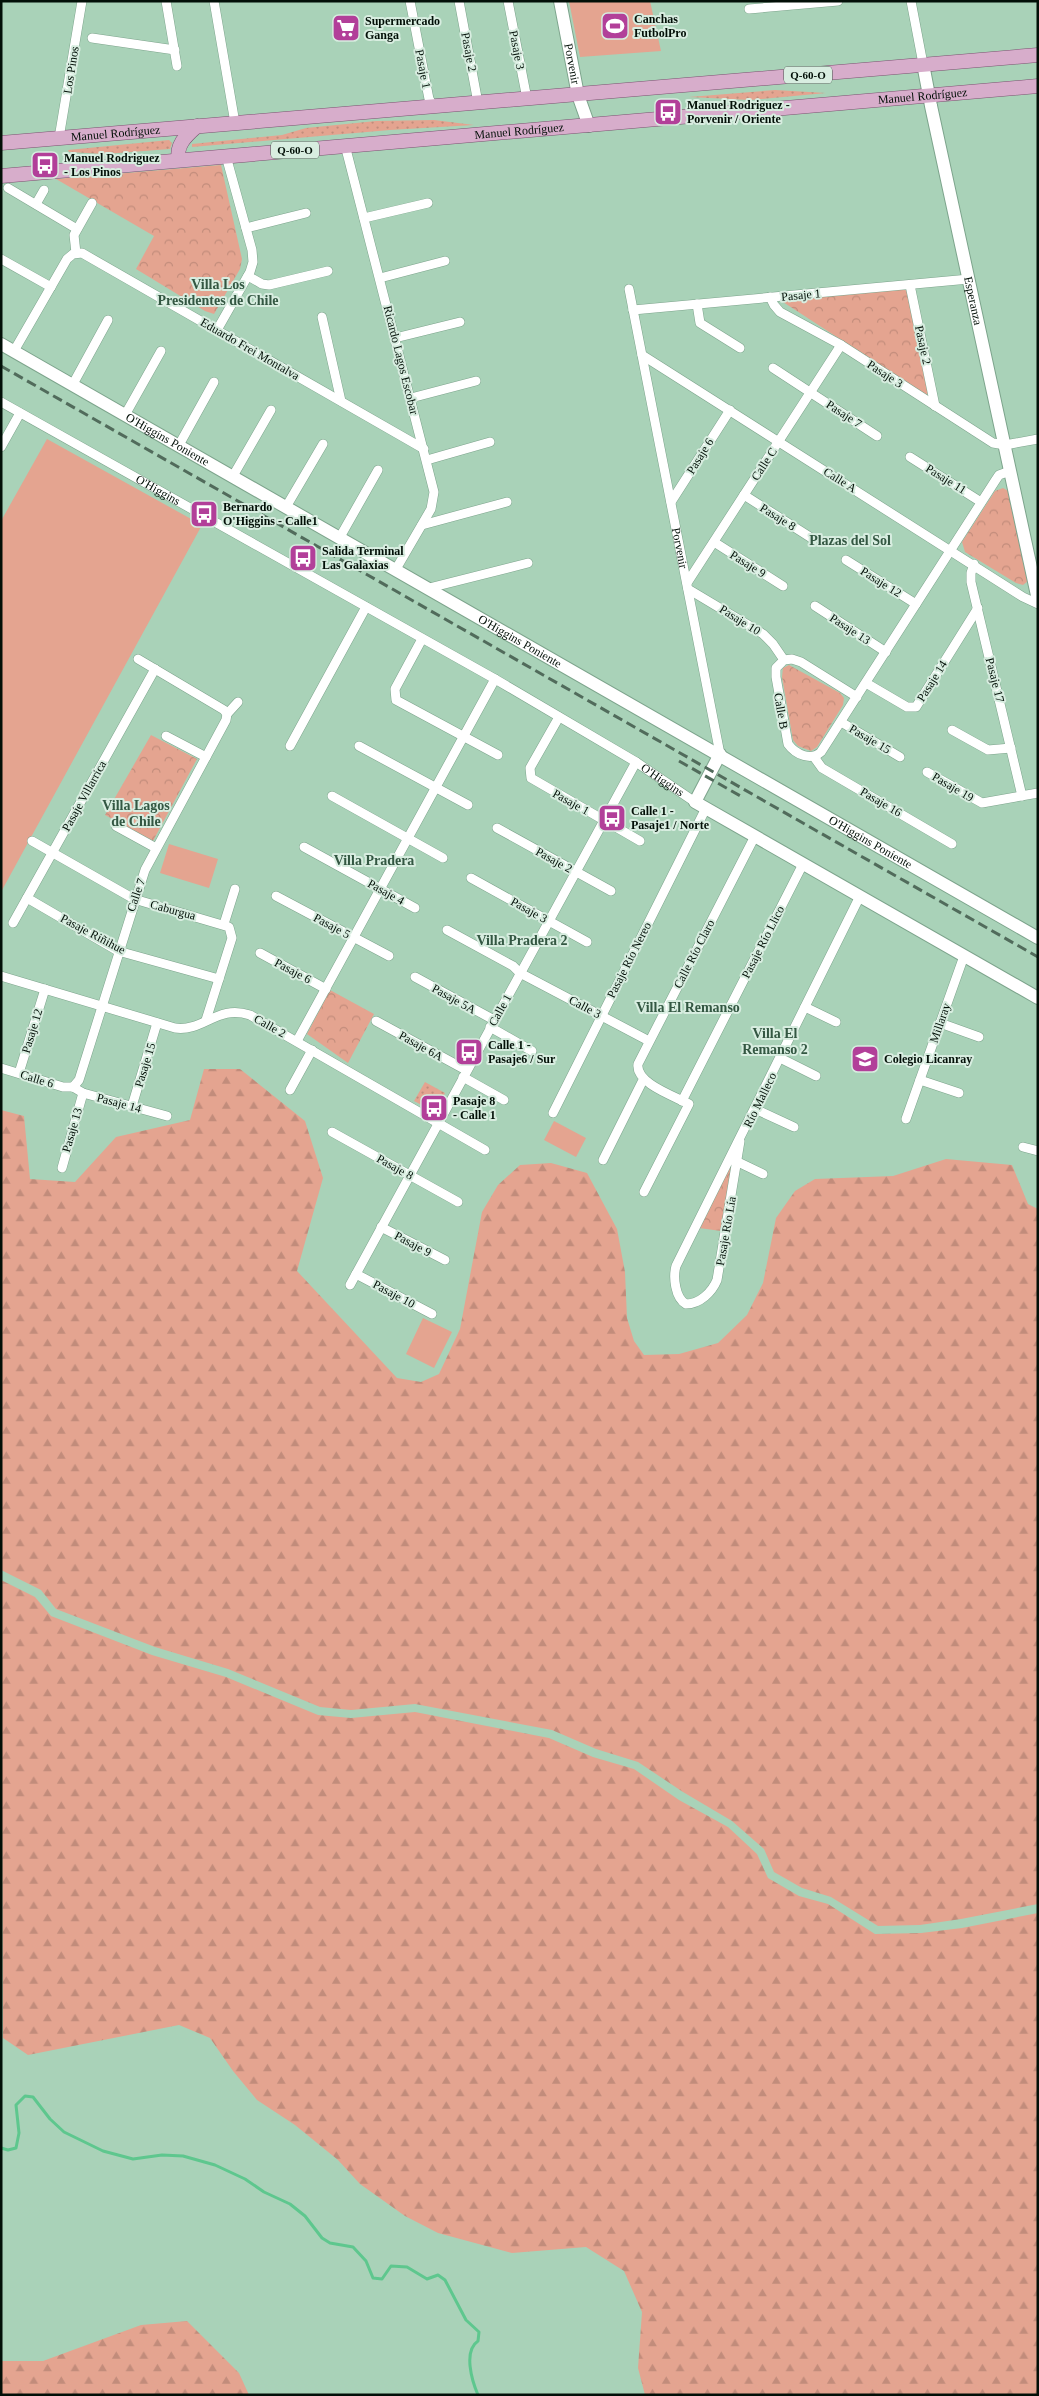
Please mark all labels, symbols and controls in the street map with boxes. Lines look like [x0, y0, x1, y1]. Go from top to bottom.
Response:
sports icon: Canchas FutbolPro [600, 11, 630, 41]
place label: Canchas FutbolPro [634, 12, 686, 40]
supermarket icon: Supermercado Ganga [331, 13, 361, 43]
place label: Supermercado Ganga [365, 14, 440, 42]
street label: Pasaje 3 [506, 29, 528, 71]
street label: Pasaje 2 [458, 31, 480, 73]
street label: Porvenir [561, 42, 583, 85]
street label: Los Pinos [60, 45, 82, 95]
street label: Pasaje 1 [412, 48, 434, 90]
road number: Q-60-O [784, 66, 832, 84]
street label: Manuel Rodríguez [877, 85, 968, 107]
bus stop icon: Manuel Rodriguez - Porvenir / Oriente [653, 97, 683, 127]
place label: Manuel Rodriguez - Porvenir / Oriente [687, 98, 790, 126]
street label: Manuel Rodríguez [474, 120, 564, 142]
street label: Manuel Rodríguez [70, 123, 161, 144]
road number: Q-60-O [271, 142, 319, 158]
bus stop icon: Manuel Rodriguez - Los Pinos [30, 150, 60, 180]
place label: Manuel Rodriguez - Los Pinos [64, 151, 160, 179]
street label: Esperanza [961, 275, 985, 327]
district label: Villa Los Presidentes de Chile [157, 277, 279, 308]
street label: Pasaje 1 [781, 286, 821, 304]
street label: Ricardo Lagos Escobar [381, 304, 421, 416]
street label: Eduardo Frei Montalva [198, 315, 303, 383]
street label: Pasaje 2 [912, 324, 934, 366]
street label: Pasaje 3 [865, 357, 905, 391]
street label: Pasaje 7 [824, 397, 864, 431]
street label: O'Higgins Poniente [123, 410, 212, 469]
street label: Pasaje 6 [684, 435, 716, 477]
street label: Calle C [748, 445, 780, 483]
street label: Pasaje 11 [923, 461, 969, 497]
street label: Calle A [821, 464, 859, 496]
street label: O'Higgins [133, 472, 183, 508]
bus stop icon: Bernardo O'Higgins - Calle1 [189, 499, 219, 529]
place label: Bernardo O'Higgins - Calle1 [223, 500, 318, 528]
street label: Pasaje 8 [757, 501, 799, 533]
street label: Porvenir [669, 526, 691, 570]
district label: Plazas del Sol [809, 533, 891, 548]
bus stop icon: Salida Terminal Las Galaxias [288, 543, 318, 573]
place label: Salida Terminal Las Galaxias [322, 544, 404, 572]
street label: Pasaje 9 [727, 548, 769, 580]
street label: Pasaje 12 [858, 564, 904, 600]
street label: Pasaje 10 [717, 602, 763, 638]
street label: Pasaje 13 [827, 611, 873, 647]
street label: O'Higgins Poniente [476, 612, 564, 671]
street label: Pasaje 17 [983, 656, 1007, 704]
street label: Pasaje 14 [914, 658, 950, 704]
street label: Calle B [771, 692, 791, 730]
street label: Pasaje 15 [847, 722, 893, 756]
street label: Pasaje Villarrica [59, 758, 110, 834]
street label: O'Higgins [638, 760, 687, 800]
street label: Pasaje 19 [930, 770, 976, 804]
street label: Pasaje 16 [858, 785, 904, 819]
street label: Pasaje 1 [550, 786, 592, 818]
district label: Villa Lagos de Chile [102, 798, 170, 829]
bus stop icon: Calle 1 - Pasaje1 / Norte [597, 803, 627, 833]
place label: Calle 1 - Pasaje1 / Norte [631, 804, 710, 832]
street label: O'Higgins Poniente [826, 813, 915, 871]
street label: Pasaje 2 [533, 844, 575, 876]
district label: Villa Pradera [334, 853, 414, 868]
street label: Calle 7 [124, 876, 148, 914]
street label: Pasaje 4 [365, 876, 407, 908]
street label: Pasaje 3 [508, 894, 550, 926]
street label: Caburgua [149, 897, 198, 923]
street label: Pasaje Río Llico [739, 903, 787, 981]
street label: Pasaje Riñihue [58, 911, 128, 957]
street label: Pasaje 5 [311, 911, 353, 941]
street label: Calle Río Claro [671, 917, 717, 991]
street label: Pasaje Río Nereo [604, 920, 654, 1000]
district label: Villa Pradera 2 [476, 933, 568, 948]
street label: Pasaje 6 [272, 956, 314, 986]
street label: Pasaje 5A [429, 981, 479, 1017]
street label: Calle 1 [486, 992, 514, 1028]
street label: Calle 3 [567, 993, 603, 1021]
district label: Villa El Remanso [636, 1000, 740, 1015]
street label: Millaray [927, 1001, 953, 1045]
street label: Pasaje 12 [19, 1007, 45, 1055]
street label: Calle 2 [252, 1012, 288, 1040]
district label: Villa El Remanso 2 [742, 1026, 808, 1057]
street label: Pasaje 6A [396, 1028, 446, 1064]
bus stop icon: Calle 1 - Pasaje6 / Sur [454, 1037, 484, 1067]
place label: Calle 1 - Pasaje6 / Sur [488, 1038, 556, 1066]
street label: Pasaje 15 [132, 1041, 158, 1089]
school or university icon: Colegio Licanray [850, 1044, 880, 1074]
place label: Colegio Licanray [884, 1052, 972, 1066]
street label: Calle 6 [19, 1067, 55, 1091]
street label: Río Malleco [741, 1070, 779, 1130]
street label: Pasaje 14 [95, 1090, 143, 1116]
bus stop icon: Pasaje 8 - Calle 1 [419, 1093, 449, 1123]
place label: Pasaje 8 - Calle 1 [453, 1094, 496, 1122]
street label: Pasaje 13 [59, 1106, 85, 1154]
street label: Pasaje 8 [374, 1151, 416, 1183]
street label: Pasaje Río Lía [713, 1195, 739, 1267]
street label: Pasaje 9 [392, 1229, 434, 1259]
street label: Pasaje 10 [371, 1277, 417, 1311]

